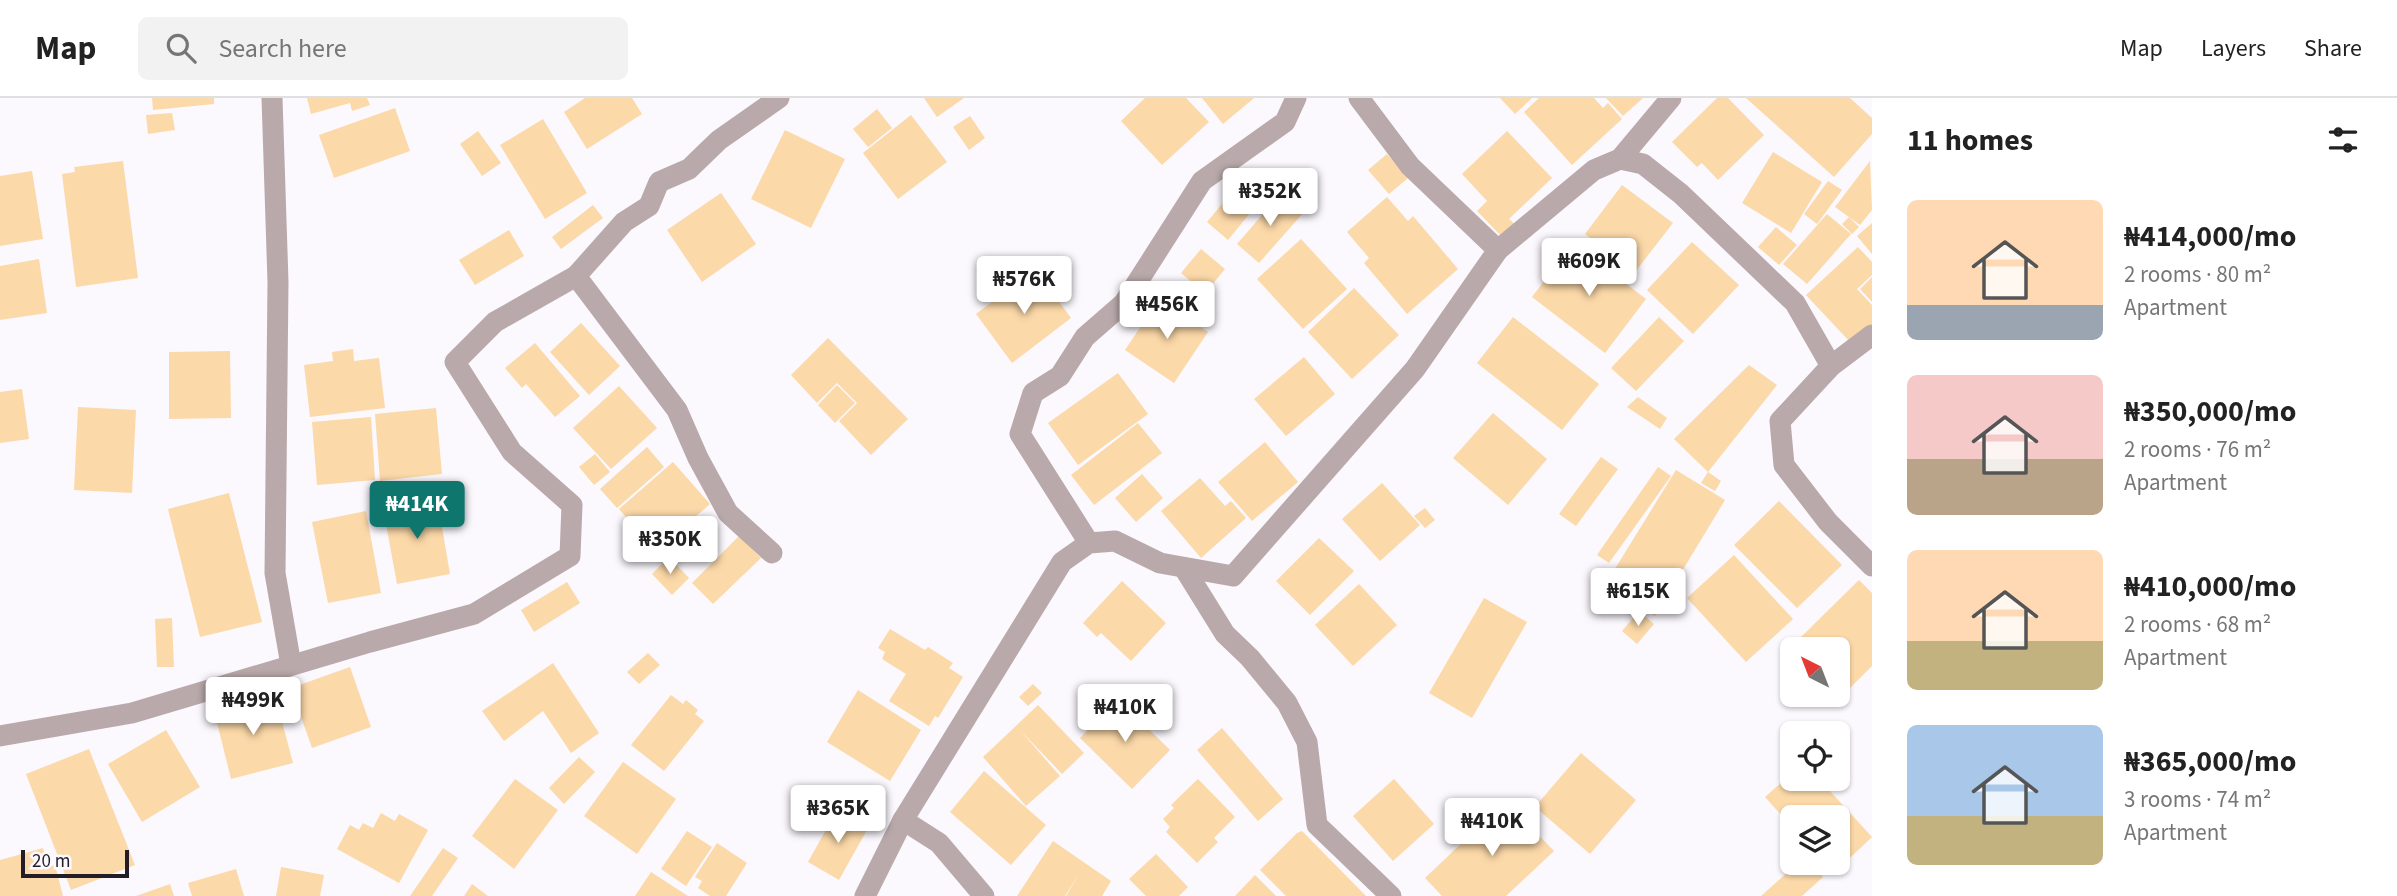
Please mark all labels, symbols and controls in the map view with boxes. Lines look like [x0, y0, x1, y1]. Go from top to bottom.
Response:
search box [138, 17, 628, 80]
text: Map [35, 25, 96, 72]
icon: search [162, 29, 200, 67]
text: Search here [218, 30, 347, 67]
text: Map [2120, 31, 2163, 66]
text: Layers [2201, 31, 2266, 66]
text: Share [2304, 31, 2362, 66]
text: 11 homes [1907, 119, 2033, 162]
icon: filters [2324, 121, 2362, 159]
pin: ₦352K [1221, 169, 1319, 228]
text: ₦352K [1239, 174, 1301, 207]
text: ₦414,000/mo [2124, 215, 2296, 258]
icon: home [1963, 228, 2047, 312]
pin: ₦609K [1540, 238, 1638, 298]
text: ₦609K [1558, 244, 1620, 277]
pin: ₦576K [975, 256, 1073, 316]
text: 2 rooms · 80 m² [2124, 258, 2271, 291]
text: ₦576K [993, 262, 1055, 295]
pin: ₦456K [1118, 282, 1216, 341]
text: ₦456K [1136, 287, 1198, 320]
text: Apartment [2124, 291, 2227, 324]
text: ₦350,000/mo [2124, 390, 2296, 433]
icon: home [1963, 403, 2047, 487]
text: 2 rooms · 76 m² [2124, 433, 2271, 466]
text: Apartment [2124, 466, 2227, 499]
pin: ₦414K [368, 482, 466, 541]
text: ₦414K [386, 487, 448, 520]
pin: ₦350K [621, 517, 719, 576]
text: ₦350K [639, 522, 701, 555]
text: ₦410,000/mo [2124, 565, 2296, 608]
pin: ₦615K [1589, 568, 1687, 628]
text: ₦615K [1607, 574, 1669, 607]
icon: home [1963, 578, 2047, 662]
text: 2 rooms · 68 m² [2124, 608, 2271, 641]
north arrow [1780, 637, 1850, 707]
map controls [1780, 637, 1850, 875]
text: Apartment [2124, 641, 2227, 674]
pin: ₦499K [204, 678, 302, 737]
text: ₦499K [222, 683, 284, 716]
pin: ₦410K [1076, 684, 1174, 744]
text: ₦410K [1094, 690, 1156, 723]
button: locate [1780, 721, 1850, 791]
text: ₦365,000/mo [2124, 740, 2296, 783]
icon: home [1963, 753, 2047, 837]
text: 3 rooms · 74 m² [2124, 783, 2271, 816]
pin: ₦365K [789, 786, 887, 845]
text: ₦365K [807, 791, 869, 824]
pin: ₦410K [1443, 798, 1541, 858]
text: ₦410K [1461, 804, 1523, 837]
button: layers [1780, 805, 1850, 875]
text: Apartment [2124, 816, 2227, 849]
scale bar [21, 847, 130, 879]
text: 20 m [32, 848, 70, 875]

